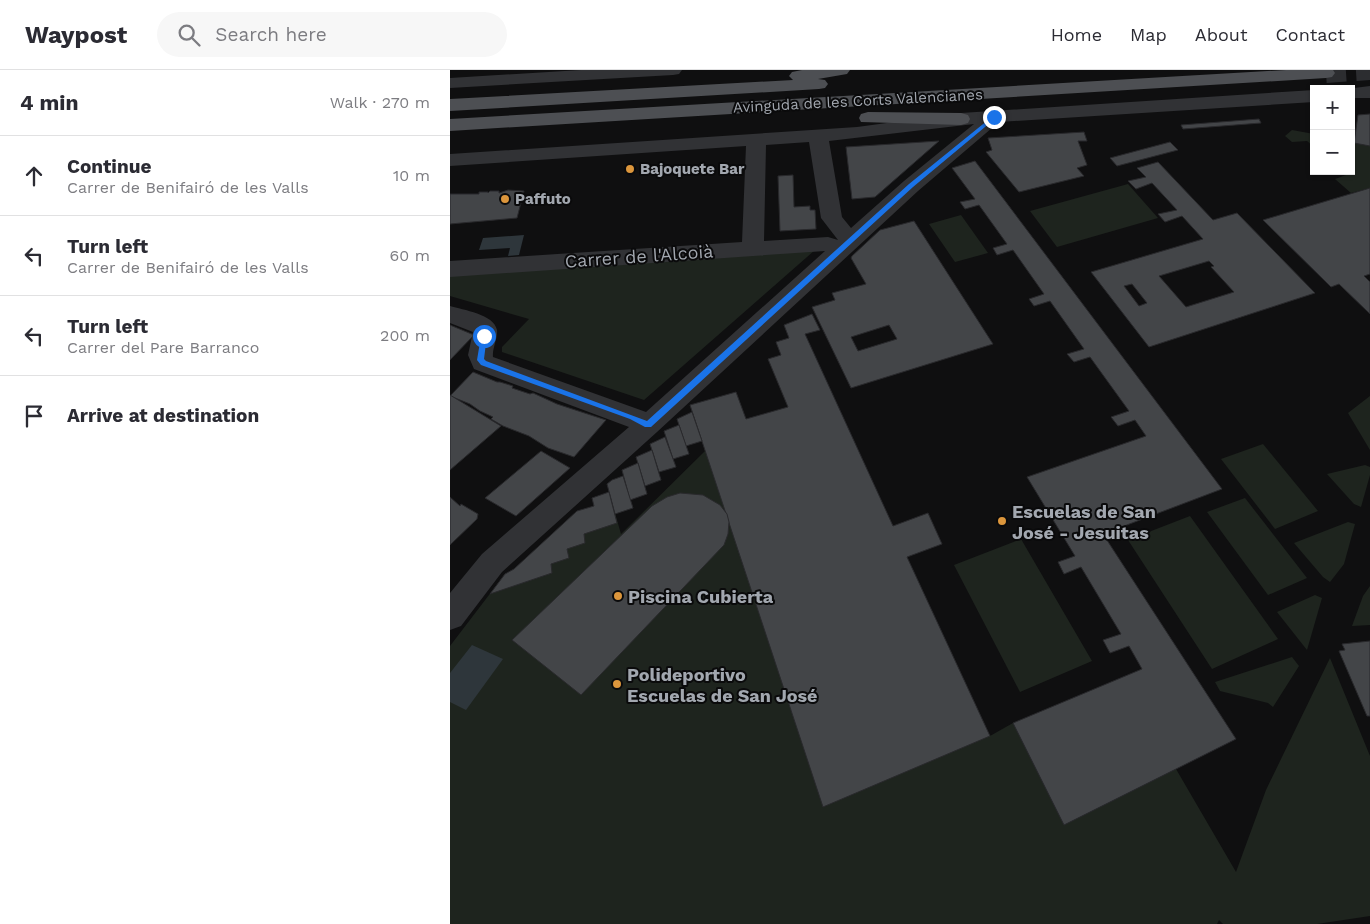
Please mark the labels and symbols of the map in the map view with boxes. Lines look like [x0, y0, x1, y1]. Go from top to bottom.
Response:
street label: Avinguda de les Corts Valencianes [733, 85, 983, 117]
route end [983, 106, 1006, 129]
place label: Bajoquete Bar [640, 160, 745, 178]
marker: Bajoquete Bar [624, 163, 636, 175]
place label: Paffuto [515, 190, 571, 208]
marker: Paffuto [499, 193, 511, 205]
street label: Carrer de l'Alcoià [564, 240, 714, 272]
route start [473, 325, 496, 348]
place label: Escuelas de San José - Jesuitas [1012, 501, 1156, 543]
marker: Escuelas de San José - Jesuitas [996, 515, 1008, 527]
place label: Piscina Cubierta [628, 586, 774, 607]
marker: Piscina Cubierta [612, 590, 624, 602]
place label: Polideportivo Escuelas de San José [627, 664, 818, 706]
marker: Polideportivo Escuelas de San José [611, 678, 623, 690]

